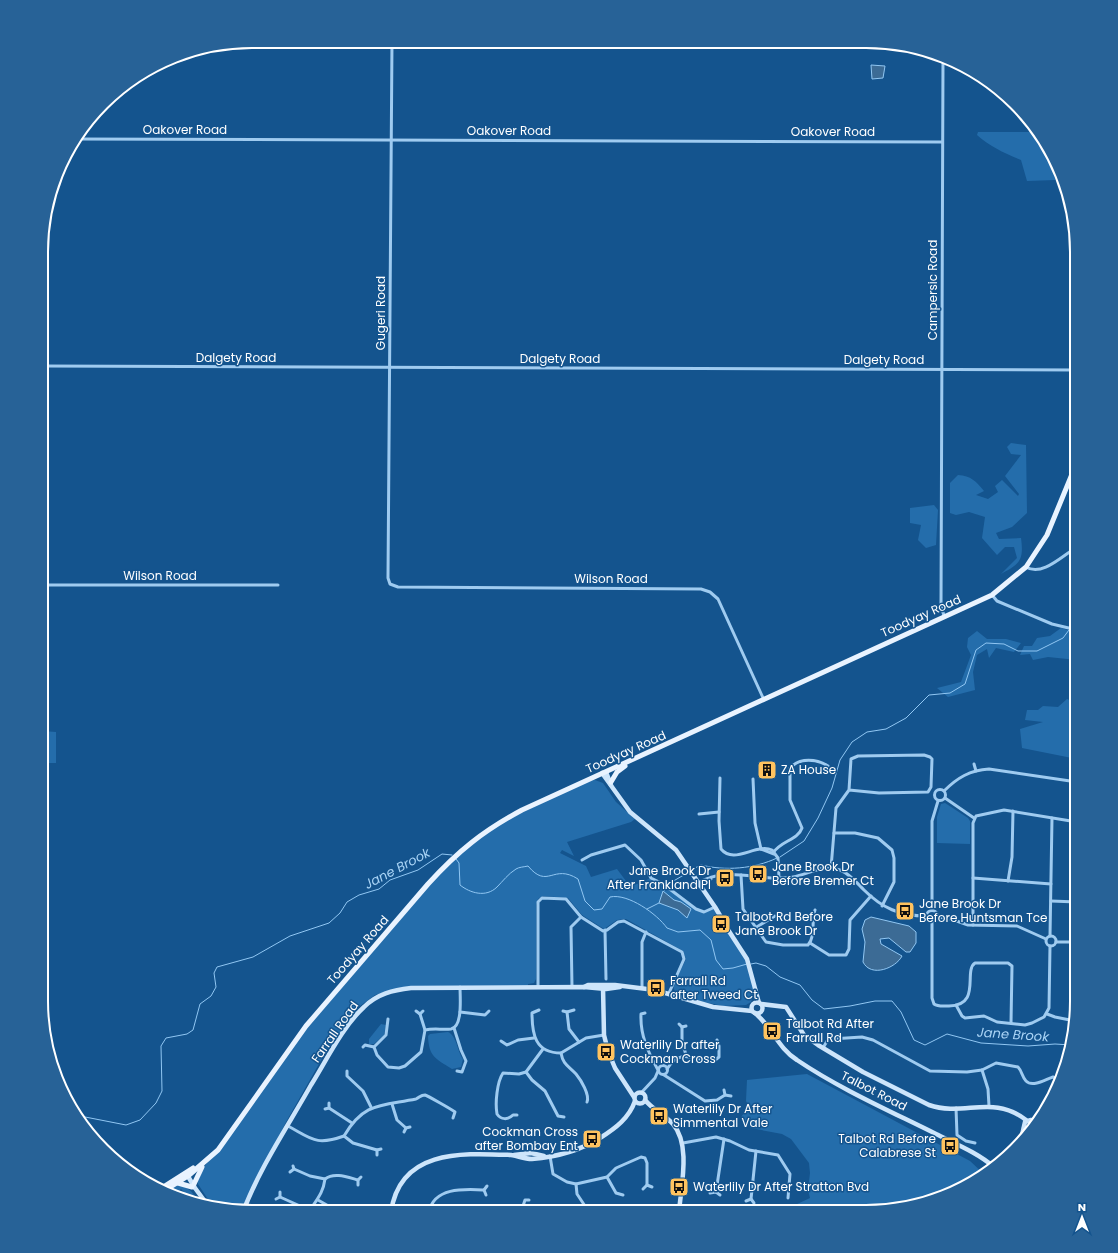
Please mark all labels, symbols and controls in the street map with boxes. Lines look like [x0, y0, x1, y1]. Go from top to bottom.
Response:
street label: Oakover Road [143, 121, 227, 138]
street label: Oakover Road [467, 122, 551, 139]
street label: Oakover Road [791, 123, 875, 140]
street label: Campersic Road [924, 240, 941, 340]
street label: Gugeri Road [372, 276, 389, 350]
street label: Dalgety Road [196, 349, 276, 366]
street label: Dalgety Road [520, 350, 600, 367]
street label: Dalgety Road [844, 351, 924, 368]
street label: Wilson Road [123, 567, 197, 584]
street label: Wilson Road [574, 570, 648, 587]
street label: Toodyay Road [878, 590, 964, 641]
street label: Toodyay Road [583, 726, 669, 777]
building icon: ZA House [756, 759, 778, 781]
place label: ZA House [781, 761, 836, 778]
water label: Jane Brook [361, 843, 435, 894]
place label: Jane Brook Dr Before Bremer Ct [772, 858, 874, 889]
place label: Jane Brook Dr After Frankland Pl [607, 862, 712, 893]
bus stop icon: Jane Brook Dr Before Bremer Ct [747, 863, 769, 885]
bus stop icon: Jane Brook Dr After Frankland Pl [714, 867, 736, 889]
place label: Jane Brook Dr Before Huntsman Tce [919, 895, 1047, 926]
bus stop icon: Jane Brook Dr Before Huntsman Tce [894, 900, 916, 922]
place label: Talbot Rd Before Jane Brook Dr [735, 908, 833, 939]
street label: Toodyay Road [323, 912, 392, 988]
bus stop icon: Talbot Rd Before Jane Brook Dr [710, 913, 732, 935]
place label: Farrall Rd after Tweed Ct [670, 972, 758, 1003]
bus stop icon: Farrall Rd after Tweed Ct [645, 977, 667, 999]
street label: Farrall Road [307, 998, 362, 1066]
place label: Talbot Rd After Farrall Rd [786, 1015, 874, 1046]
bus stop icon: Talbot Rd After Farrall Rd [761, 1020, 783, 1042]
water label: Jane Brook [976, 1023, 1051, 1047]
place label: Waterlily Dr after Cockman Cross [620, 1036, 720, 1067]
bus stop icon: Waterlily Dr after Cockman Cross [595, 1041, 617, 1063]
street label: Talbot Road [838, 1067, 910, 1115]
place label: Waterlily Dr After Simmental Vale [673, 1100, 773, 1131]
bus stop icon: Waterlily Dr After Simmental Vale [648, 1105, 670, 1127]
place label: Cockman Cross after Bombay Ent [475, 1123, 578, 1154]
bus stop icon: Cockman Cross after Bombay Ent [581, 1128, 603, 1150]
place label: Talbot Rd Before Calabrese St [838, 1130, 936, 1161]
bus stop icon: Talbot Rd Before Calabrese St [939, 1135, 961, 1157]
bus stop icon: Waterlily Dr After Stratton Bvd [668, 1176, 690, 1198]
place label: Waterlily Dr After Stratton Bvd [693, 1178, 869, 1195]
north arrow [1062, 1197, 1102, 1237]
text: N [1078, 1199, 1086, 1215]

